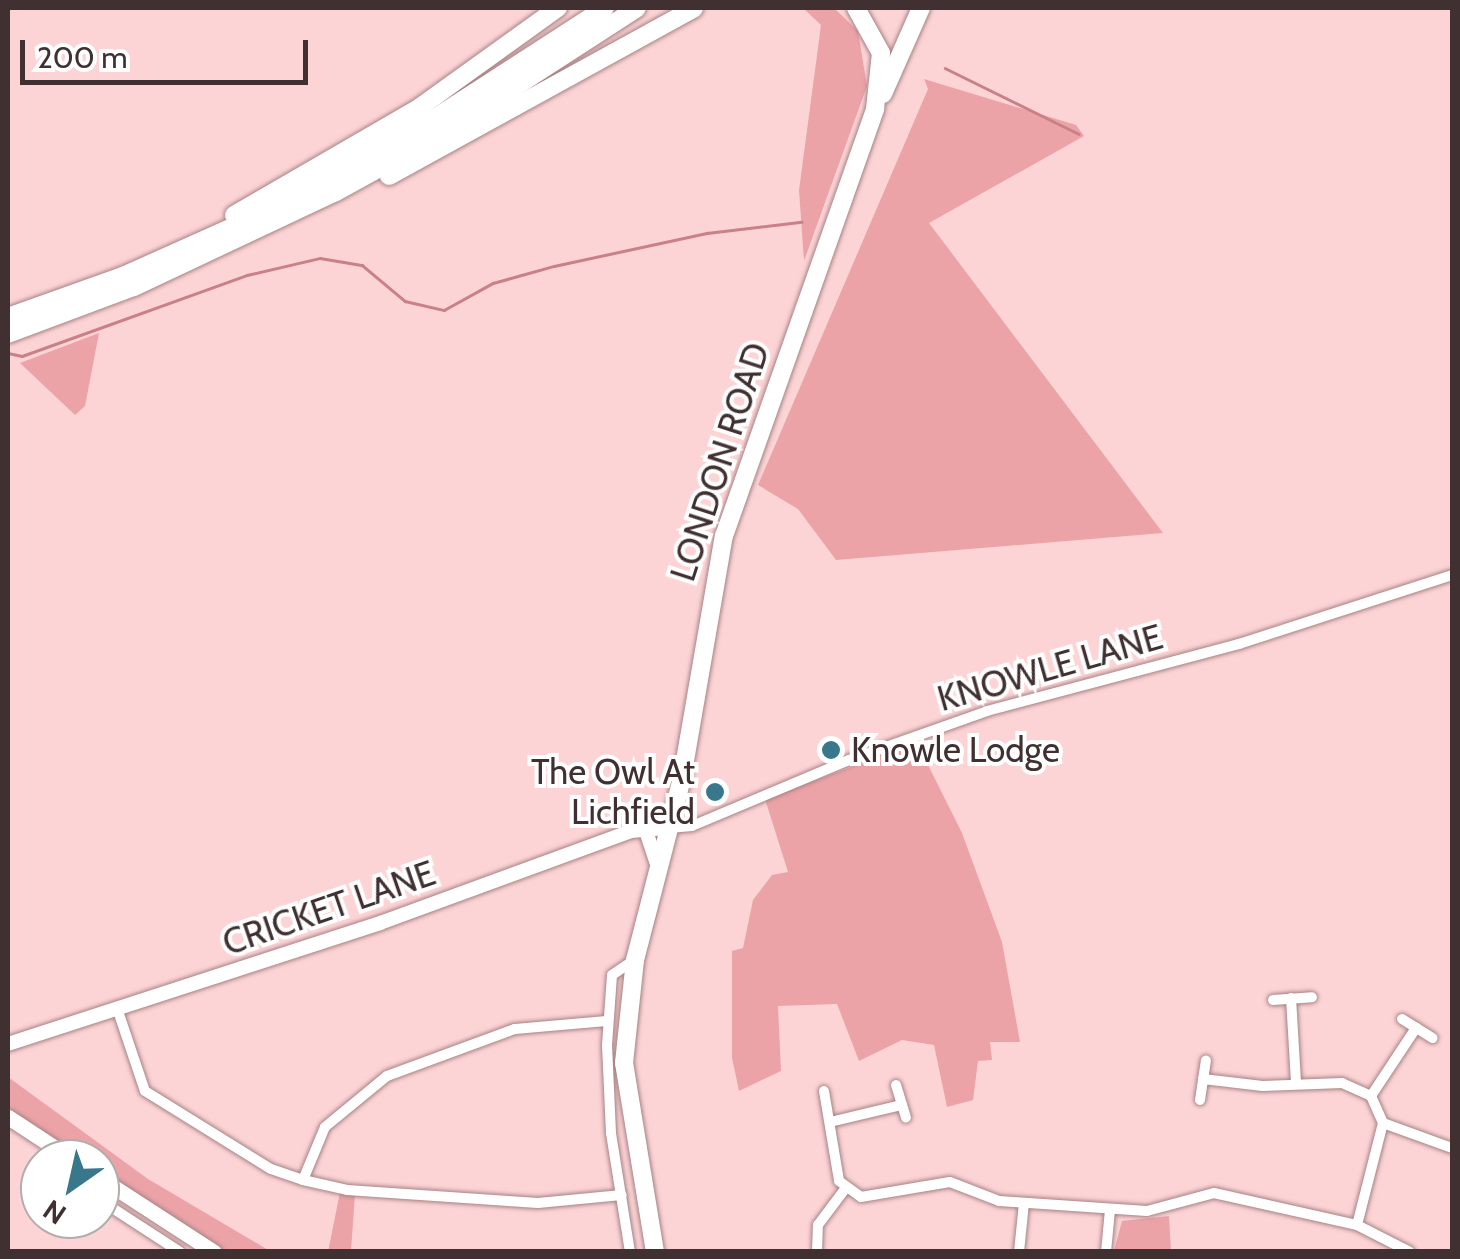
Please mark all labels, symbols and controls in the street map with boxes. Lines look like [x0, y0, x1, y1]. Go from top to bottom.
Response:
scale bar [25, 20, 312, 82]
text: 200 m [37, 39, 128, 76]
street label: LONDON ROAD [662, 338, 778, 586]
street label: KNOWLE LANE [933, 616, 1167, 720]
place label: Knowle Lodge [851, 729, 1060, 771]
marker: Knowle Lodge [820, 739, 842, 761]
place label: The Owl At Lichfield [531, 751, 695, 833]
marker: The Owl At Lichfield [704, 781, 726, 803]
street label: CRICKET LANE [217, 852, 441, 964]
north arrow [20, 1139, 120, 1239]
text: N [37, 1193, 72, 1232]

